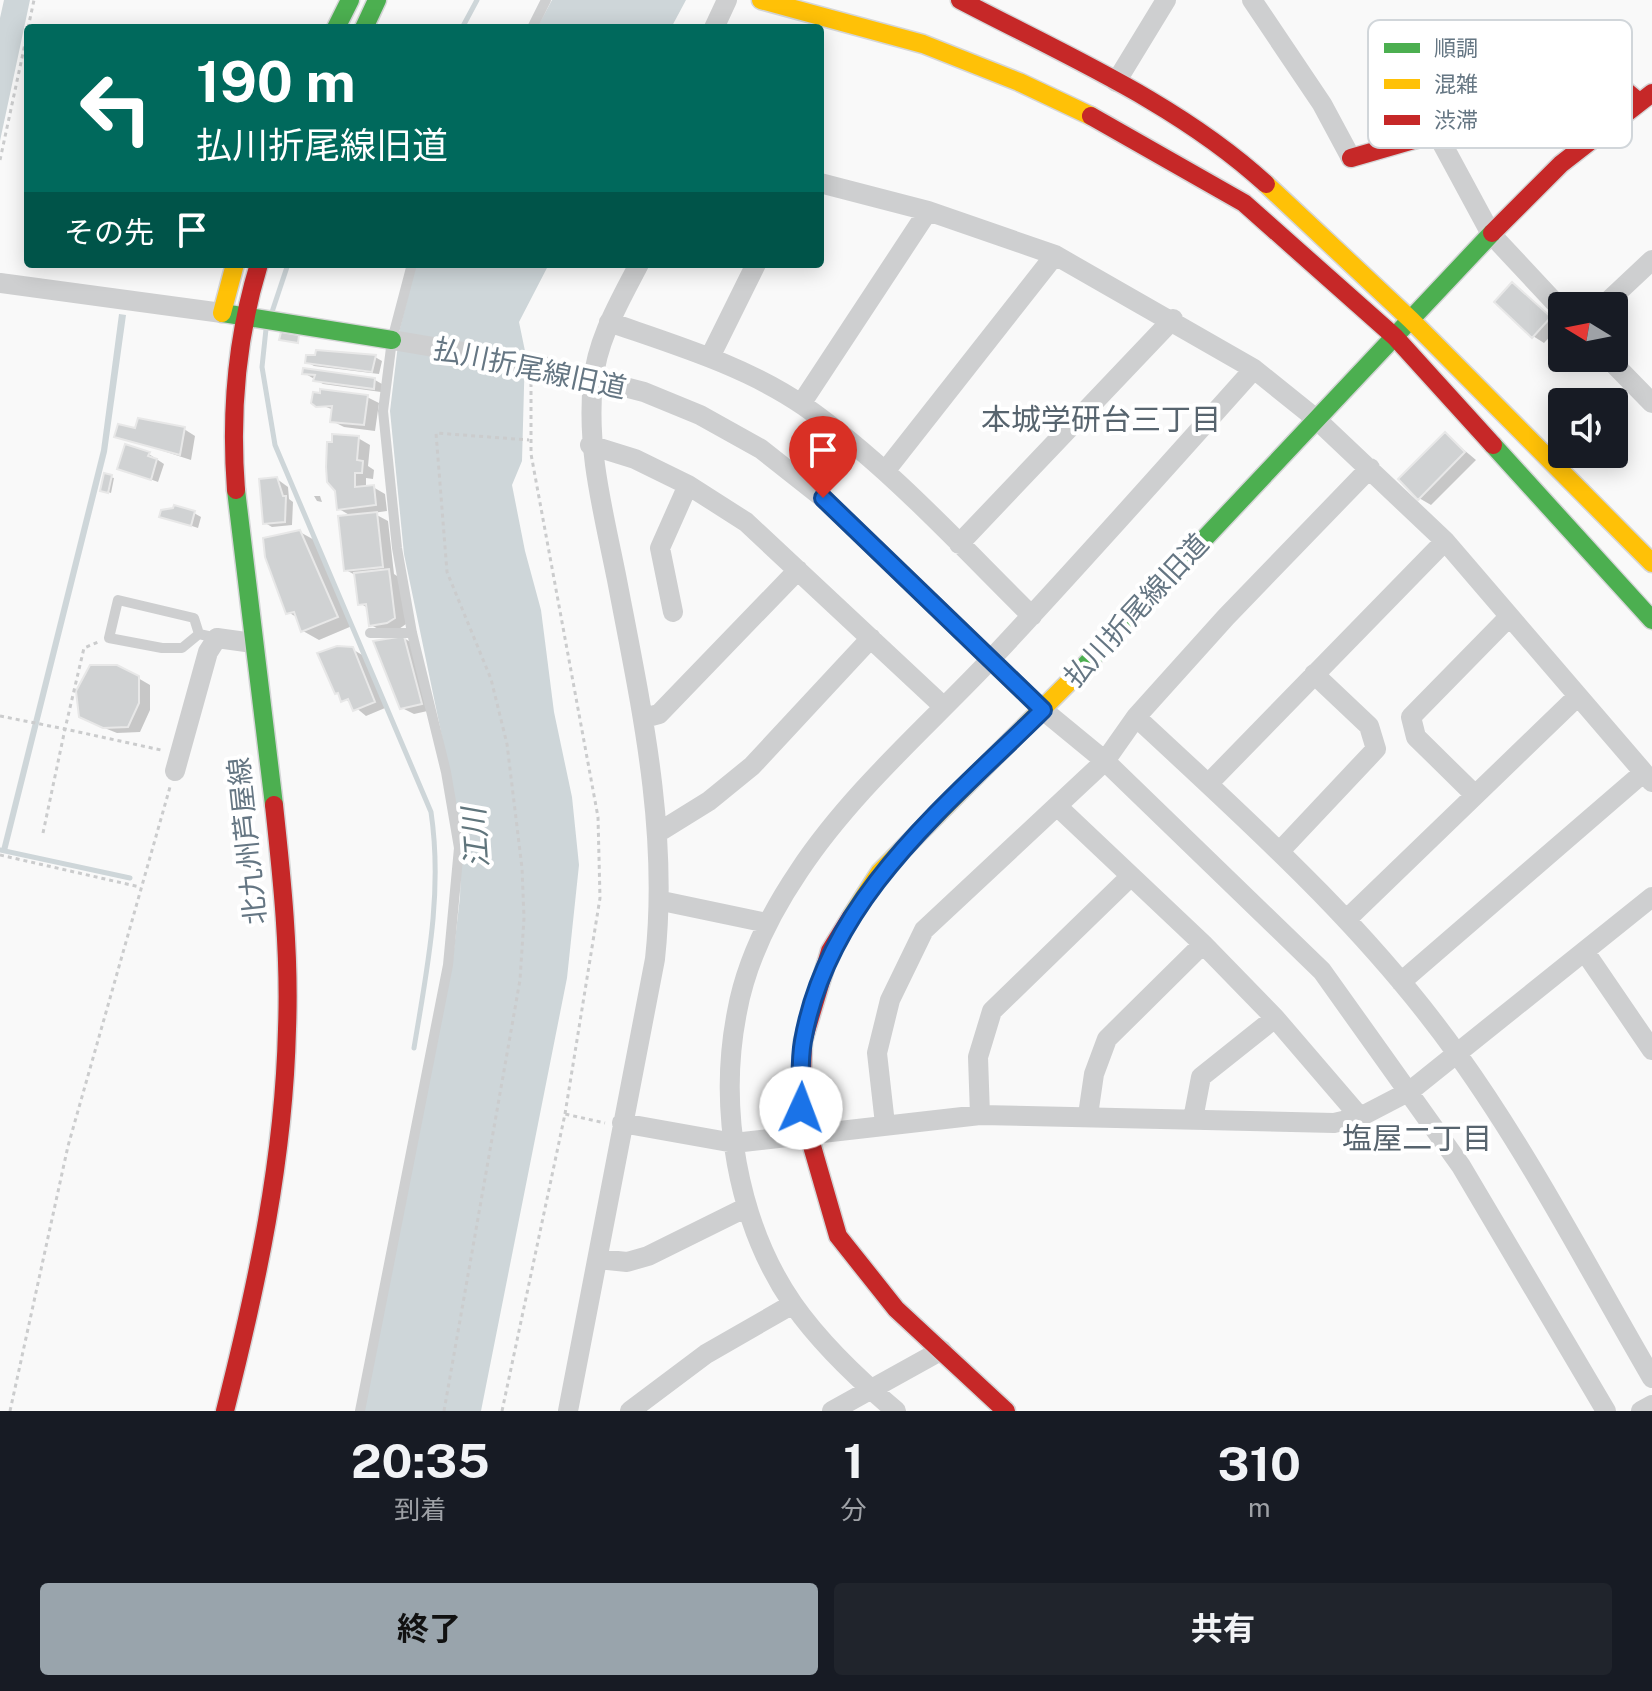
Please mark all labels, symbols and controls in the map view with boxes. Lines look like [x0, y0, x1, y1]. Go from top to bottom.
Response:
legend [1368, 20, 1632, 148]
text: 順調 [1434, 35, 1478, 61]
text: 190 m [196, 49, 356, 115]
icon: left [64, 56, 168, 160]
text: 混雑 [1434, 71, 1478, 97]
text: 渋滞 [1434, 107, 1478, 133]
text: 払川折尾線旧道 [196, 124, 448, 166]
icon: arrive [170, 208, 214, 252]
text: その先 [64, 214, 154, 250]
north arrow [1548, 292, 1628, 372]
map controls [1548, 292, 1628, 468]
street label: 払川折尾線旧道 [431, 331, 629, 404]
button: sound [1548, 388, 1628, 468]
district label: 本城学研台三丁目 [981, 401, 1221, 437]
pin [789, 416, 857, 498]
icon: arrive [801, 428, 845, 472]
street label: 払川折尾線旧道 [1057, 527, 1215, 693]
street label: 北九州芦屋線 [221, 756, 272, 926]
water label: 江川 [455, 804, 495, 869]
position arrow [759, 1066, 843, 1150]
district label: 塩屋二丁目 [1342, 1120, 1492, 1156]
text: 20:35 [351, 1432, 490, 1489]
text: 1 [843, 1432, 864, 1489]
text: 310 [1218, 1435, 1301, 1492]
text: m [1248, 1492, 1271, 1523]
text: 到着 [394, 1494, 446, 1525]
text: 分 [841, 1494, 867, 1525]
button: 終了 [40, 1583, 818, 1675]
button: 共有 [834, 1583, 1612, 1675]

